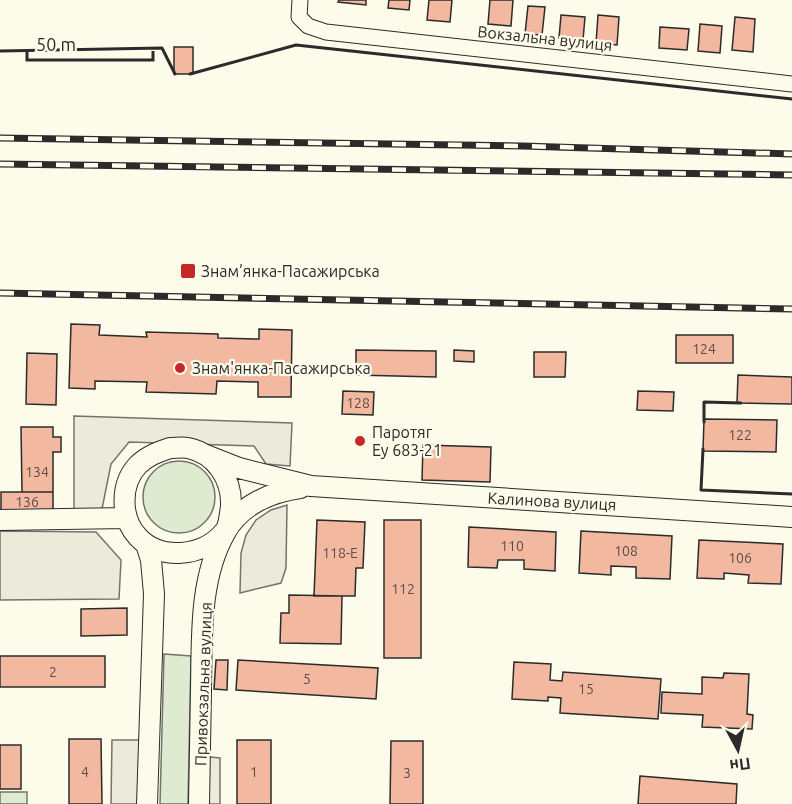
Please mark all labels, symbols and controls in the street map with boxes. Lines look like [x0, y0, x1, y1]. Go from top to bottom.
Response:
street label: Вокзальна вулиця [477, 22, 613, 54]
scale bar [27, 24, 153, 62]
text: 50 m [36, 34, 76, 54]
marker: Знам’янка-Пасажирська [179, 262, 197, 280]
place label: Знам’янка-Пасажирська [201, 262, 380, 280]
house number: 124 [692, 341, 716, 357]
place label: Знам'янка-Пасажирська [192, 359, 371, 377]
marker: Знам'янка-Пасажирська [173, 361, 187, 375]
house number: 128 [346, 395, 370, 411]
place label: Паротяг Еу 683-21 [372, 423, 442, 459]
house number: 122 [728, 427, 752, 443]
marker: Паротяг Еу 683-21 [353, 434, 367, 448]
house number: 134 [25, 464, 49, 480]
street label: Калинова вулиця [487, 489, 617, 513]
house number: 136 [15, 494, 39, 510]
house number: 110 [500, 538, 524, 554]
house number: 108 [614, 543, 638, 559]
house number: 118-Е [322, 545, 358, 561]
house number: 106 [728, 550, 752, 566]
house number: 112 [391, 581, 415, 597]
street label: Привокзальна вулиця [191, 602, 215, 766]
house number: 2 [49, 664, 57, 680]
house number: 5 [303, 671, 311, 687]
house number: 15 [578, 681, 594, 697]
north arrow [708, 720, 768, 780]
text: Пн [728, 754, 752, 775]
house number: 4 [81, 764, 89, 780]
house number: 1 [250, 764, 258, 780]
house number: 3 [403, 765, 411, 781]

